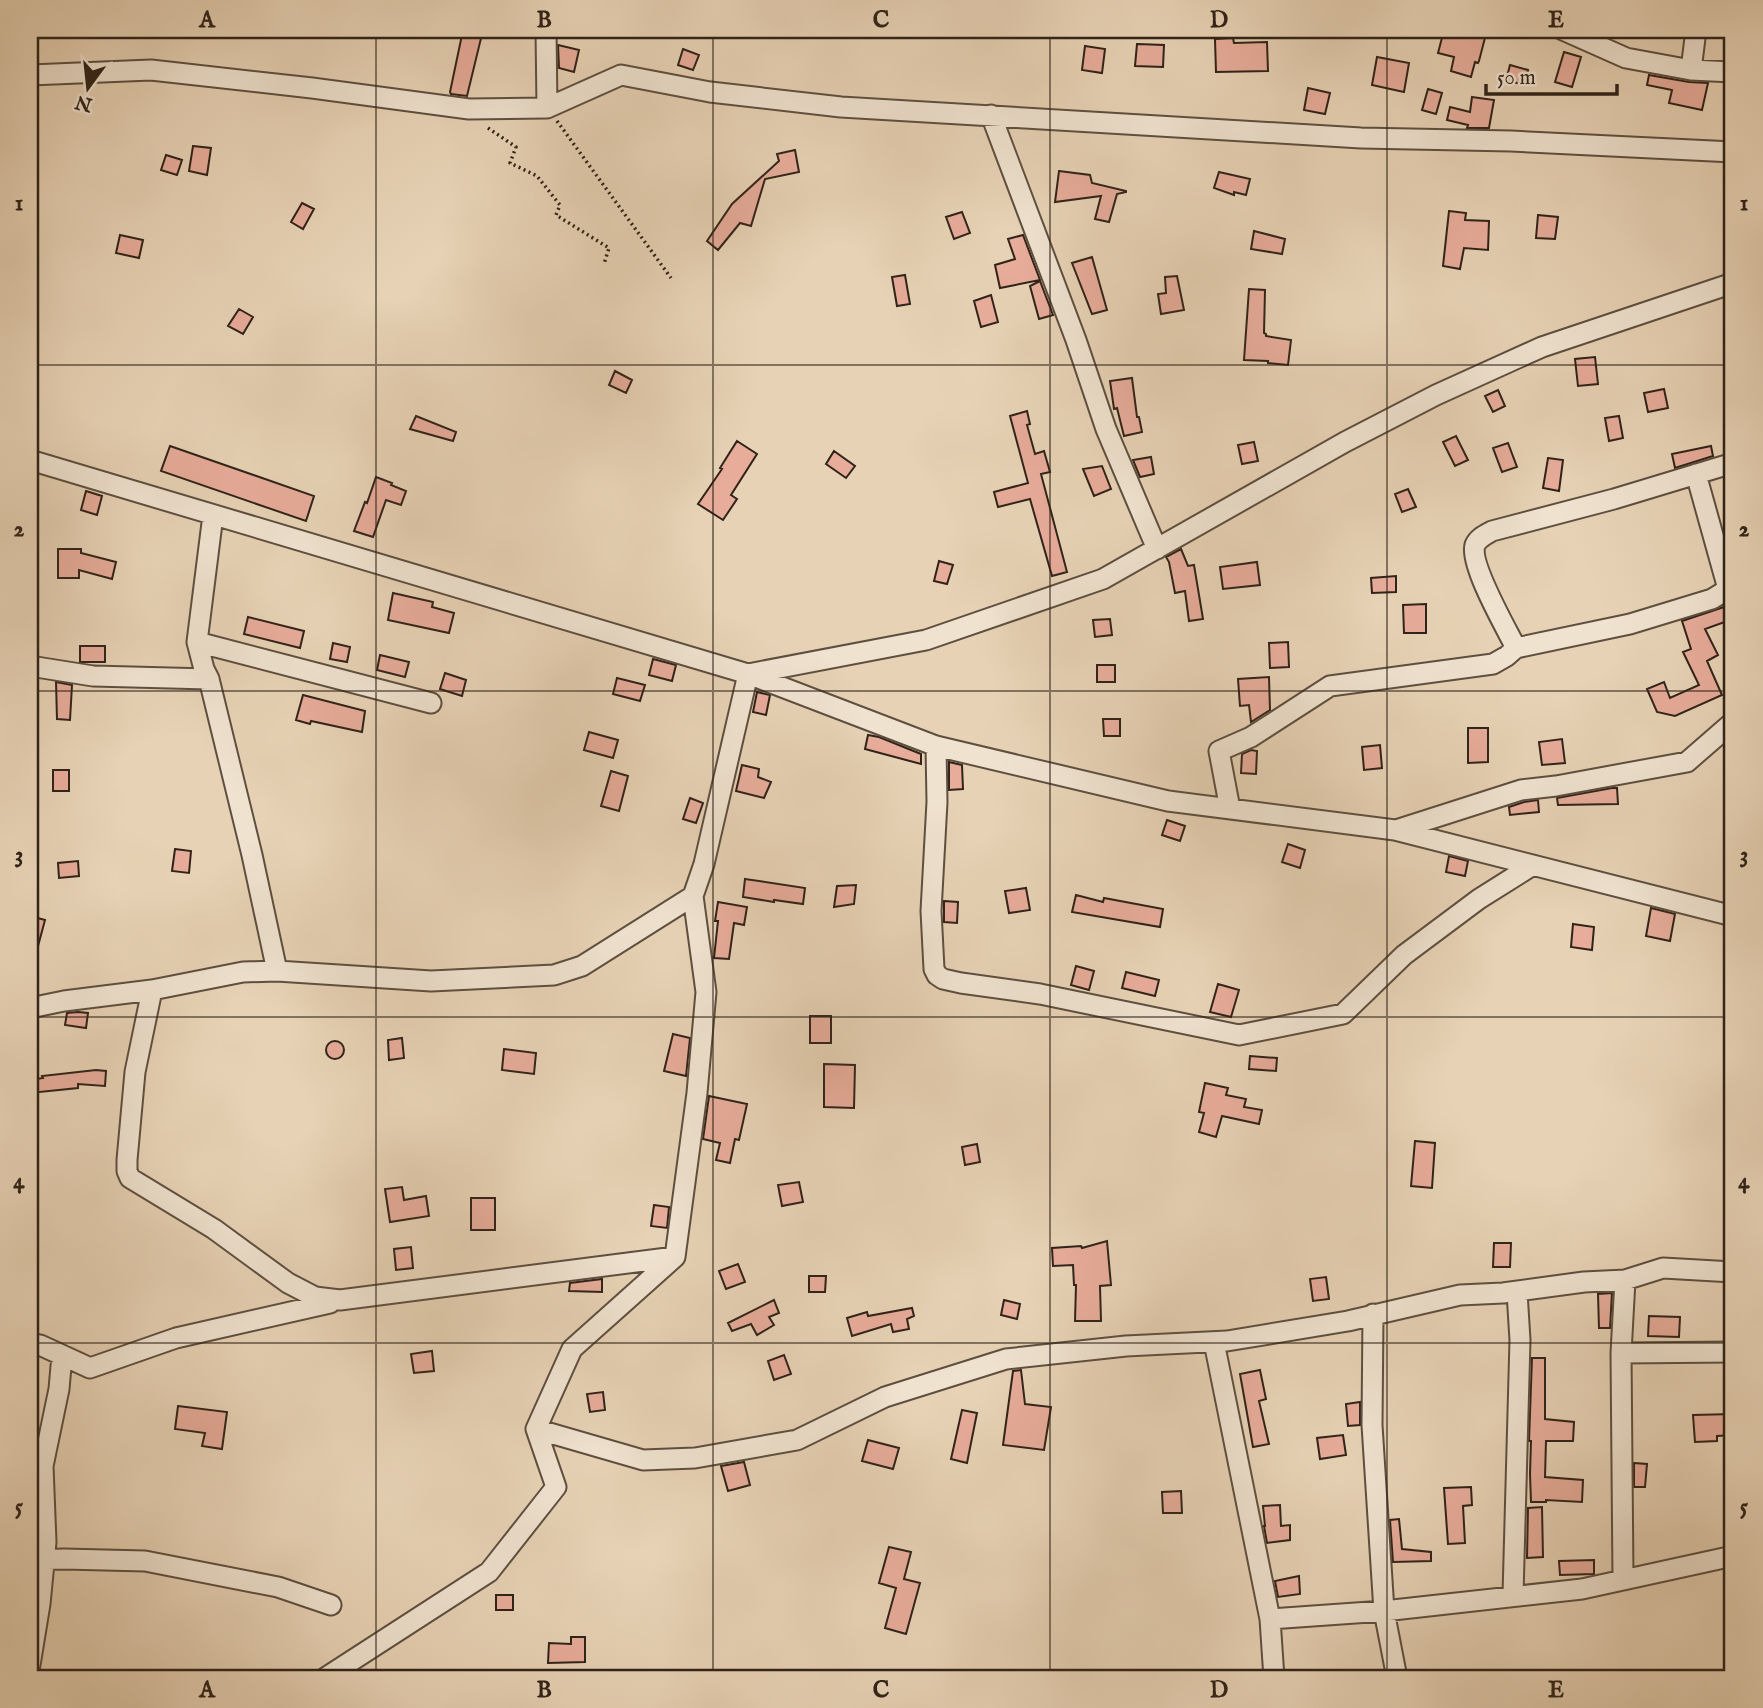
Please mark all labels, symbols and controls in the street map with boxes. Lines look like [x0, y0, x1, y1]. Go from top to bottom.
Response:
text: A [198, 6, 216, 35]
text: B [536, 6, 552, 35]
text: C [873, 6, 890, 35]
text: D [1210, 6, 1228, 35]
text: E [1548, 6, 1564, 35]
north arrow [52, 52, 122, 122]
scale bar [1486, 52, 1618, 96]
text: 50 m [1497, 65, 1536, 92]
text: N [73, 89, 96, 116]
text: 1 [15, 189, 23, 218]
text: 1 [1740, 189, 1748, 218]
text: 2 [14, 515, 25, 544]
text: 2 [1739, 515, 1750, 544]
text: 3 [15, 841, 23, 870]
text: 3 [1740, 841, 1748, 870]
text: 4 [13, 1167, 25, 1196]
text: 4 [1738, 1167, 1750, 1196]
text: 5 [15, 1493, 24, 1522]
text: 5 [1740, 1493, 1749, 1522]
text: A [198, 1676, 216, 1705]
text: B [536, 1676, 552, 1705]
text: C [873, 1676, 890, 1705]
text: D [1210, 1676, 1228, 1705]
text: E [1548, 1676, 1564, 1705]

